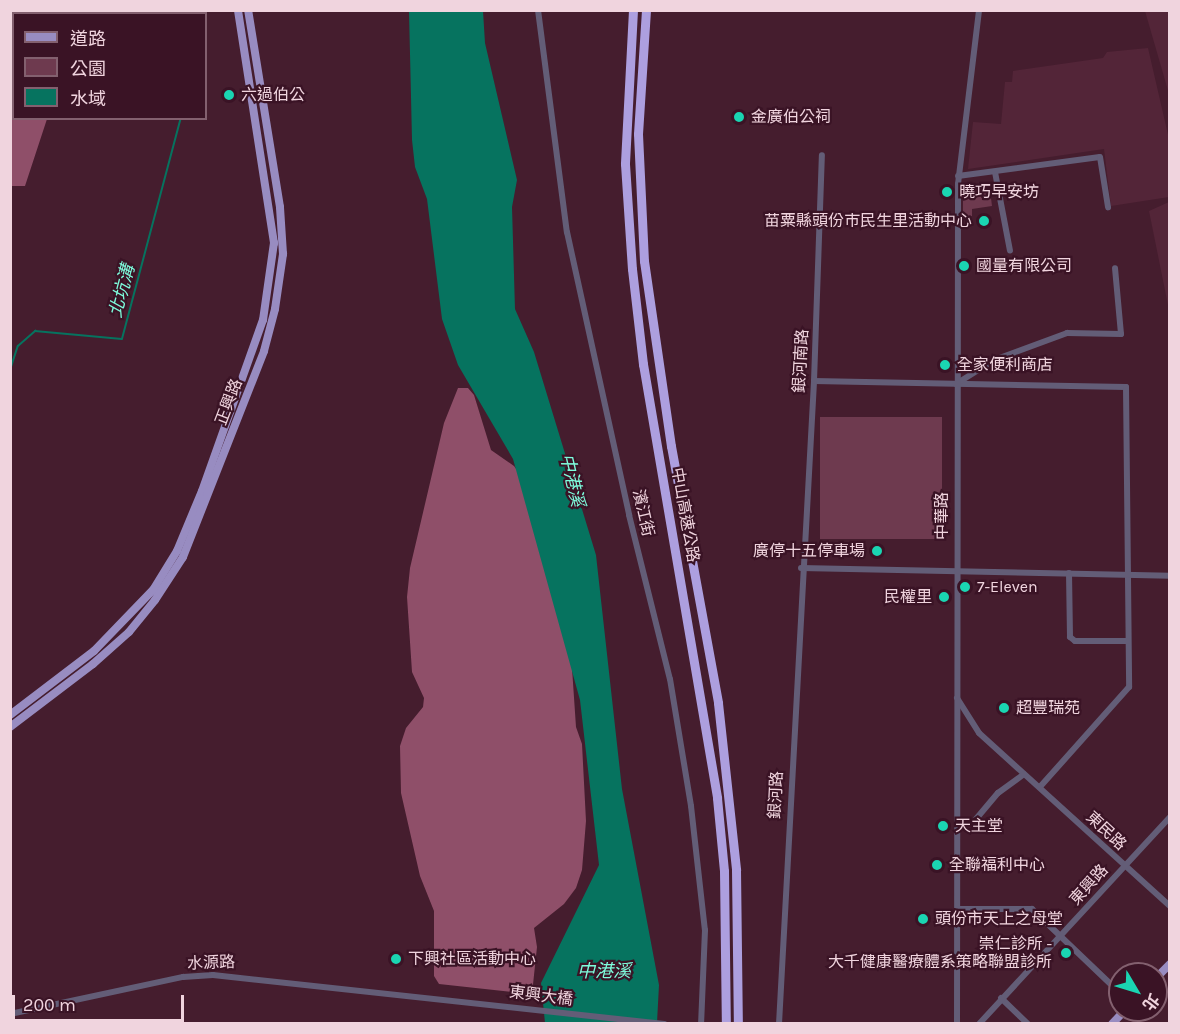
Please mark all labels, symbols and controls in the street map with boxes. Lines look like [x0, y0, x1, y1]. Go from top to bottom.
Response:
legend [12, 12, 207, 120]
text: 道路 [70, 28, 106, 50]
text: 公園 [70, 58, 106, 80]
place label: 六過伯公 [241, 85, 305, 105]
text: 水域 [70, 88, 106, 110]
marker: 六過伯公 [222, 88, 236, 102]
place label: 金廣伯公祠 [751, 107, 831, 127]
marker: 金廣伯公祠 [732, 110, 746, 124]
place label: 曉巧早安坊 [959, 182, 1039, 202]
marker: 曉巧早安坊 [940, 185, 954, 199]
place label: 苗粟縣頭份巿民生里活動中心 [764, 211, 972, 231]
marker: 苗粟縣頭份巿民生里活動中心 [977, 214, 991, 228]
place label: 國量有限公司 [976, 256, 1072, 276]
marker: 國量有限公司 [957, 259, 971, 273]
water label: 北坑溝 [105, 262, 139, 320]
street label: 銀河南路 [790, 329, 812, 393]
place label: 全家便利商店 [957, 355, 1053, 375]
marker: 全家便利商店 [938, 358, 952, 372]
street label: 正興路 [211, 376, 247, 428]
water label: 中港溪 [555, 451, 589, 509]
street label: 中山高速公路 [667, 466, 703, 564]
street label: 濱江街 [628, 487, 658, 539]
street label: 中華路 [932, 492, 952, 540]
place label: 廣停十五停車場 [753, 541, 865, 561]
marker: 廣停十五停車場 [870, 544, 884, 558]
place label: 7-Eleven [977, 577, 1038, 597]
marker: 7-Eleven [958, 580, 972, 594]
place label: 民權里 [884, 587, 932, 607]
marker: 民權里 [937, 590, 951, 604]
place label: 超豐瑞苑 [1016, 698, 1080, 718]
marker: 超豐瑞苑 [997, 701, 1011, 715]
street label: 銀河路 [765, 771, 787, 819]
street label: 東民路 [1082, 808, 1130, 854]
place label: 天主堂 [955, 816, 1003, 836]
marker: 天主堂 [936, 819, 950, 833]
place label: 全聯福利中心 [949, 855, 1045, 875]
marker: 全聯福利中心 [930, 858, 944, 872]
street label: 東興路 [1066, 861, 1112, 909]
place label: 頭份市天上之母堂 [935, 909, 1063, 929]
marker: 頭份市天上之母堂 [916, 912, 930, 926]
place label: 崇仁診所 - 大千健康醫療體系策略聯盟診所 [828, 934, 1052, 972]
marker: 崇仁診所 - 大千健康醫療體系策略聯盟診所 [1057, 944, 1075, 962]
place label: 下興社區活動中心 [408, 949, 536, 969]
marker: 下興社區活動中心 [389, 952, 403, 966]
street label: 水源路 [187, 953, 235, 973]
water label: 中港溪 [577, 960, 631, 982]
north arrow [1108, 962, 1168, 1022]
scale bar [15, 983, 188, 1021]
street label: 東興大橋 [508, 983, 574, 1009]
text: 北 [1139, 990, 1163, 1014]
text: 200 m [23, 994, 76, 1016]

